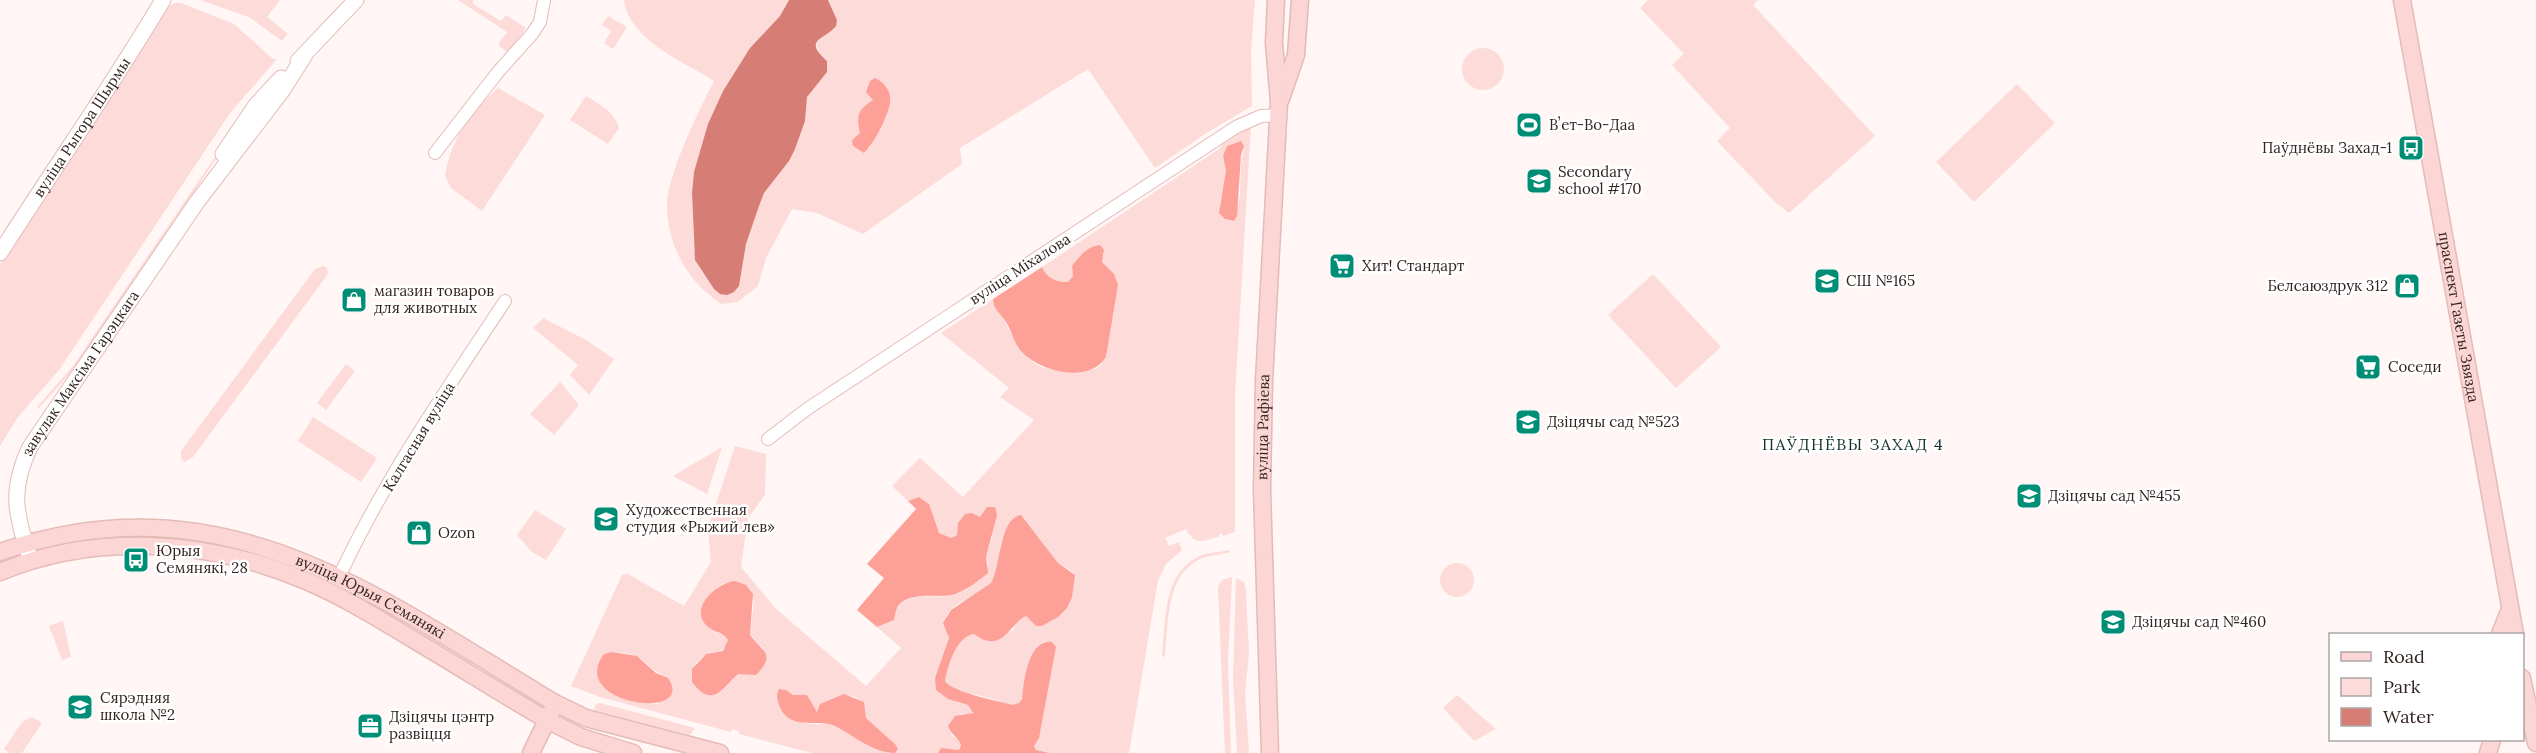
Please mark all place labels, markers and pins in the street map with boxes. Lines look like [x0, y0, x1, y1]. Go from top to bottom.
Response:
sports icon: Вʼет-Во-Даа [1514, 110, 1544, 140]
place label: Вʼет-Во-Даа [1549, 115, 1635, 134]
bus stop icon: Паўднёвы Захад-1 [2396, 133, 2426, 163]
place label: Паўднёвы Захад-1 [2262, 138, 2392, 157]
place label: Secondary school #170 [1558, 162, 1642, 198]
school or university icon: Secondary school #170 [1524, 166, 1554, 196]
supermarket icon: Хит! Стандарт [1327, 251, 1357, 281]
place label: Хит! Стандарт [1362, 256, 1465, 275]
school or university icon: СШ №165 [1812, 266, 1842, 296]
place label: СШ №165 [1846, 271, 1915, 290]
shop icon: Белсаюздрук 312 [2392, 271, 2422, 301]
place label: Белсаюздрук 312 [2267, 276, 2388, 295]
place label: магазин товаров для животных [374, 281, 494, 317]
shop icon: магазин товаров для животных [339, 285, 369, 315]
supermarket icon: Соседи [2353, 352, 2383, 382]
place label: Соседи [2388, 357, 2442, 376]
school or university icon: Дзіцячы сад №523 [1513, 407, 1543, 437]
place label: Дзіцячы сад №523 [1547, 412, 1680, 431]
school or university icon: Дзіцячы сад №455 [2014, 481, 2044, 511]
place label: Дзіцячы сад №455 [2048, 486, 2181, 505]
place label: Художественная студия «Рыжий лев» [626, 500, 775, 536]
school or university icon: Художественная студия «Рыжий лев» [591, 504, 621, 534]
shop icon: Ozon [404, 518, 434, 548]
place label: Ozon [438, 523, 475, 542]
place label: Юрыя Семянякі, 28 [156, 541, 248, 577]
bus stop icon: Юрыя Семянякі, 28 [121, 545, 151, 575]
school or university icon: Дзіцячы сад №460 [2098, 607, 2128, 637]
place label: Дзіцячы сад №460 [2132, 612, 2266, 631]
place label: Сярэдняя школа №2 [100, 688, 175, 724]
school or university icon: Сярэдняя школа №2 [65, 692, 95, 722]
place label: Дзіцячы цэнтр развіцця [389, 707, 494, 743]
office icon: Дзіцячы цэнтр развіцця [355, 711, 385, 741]

